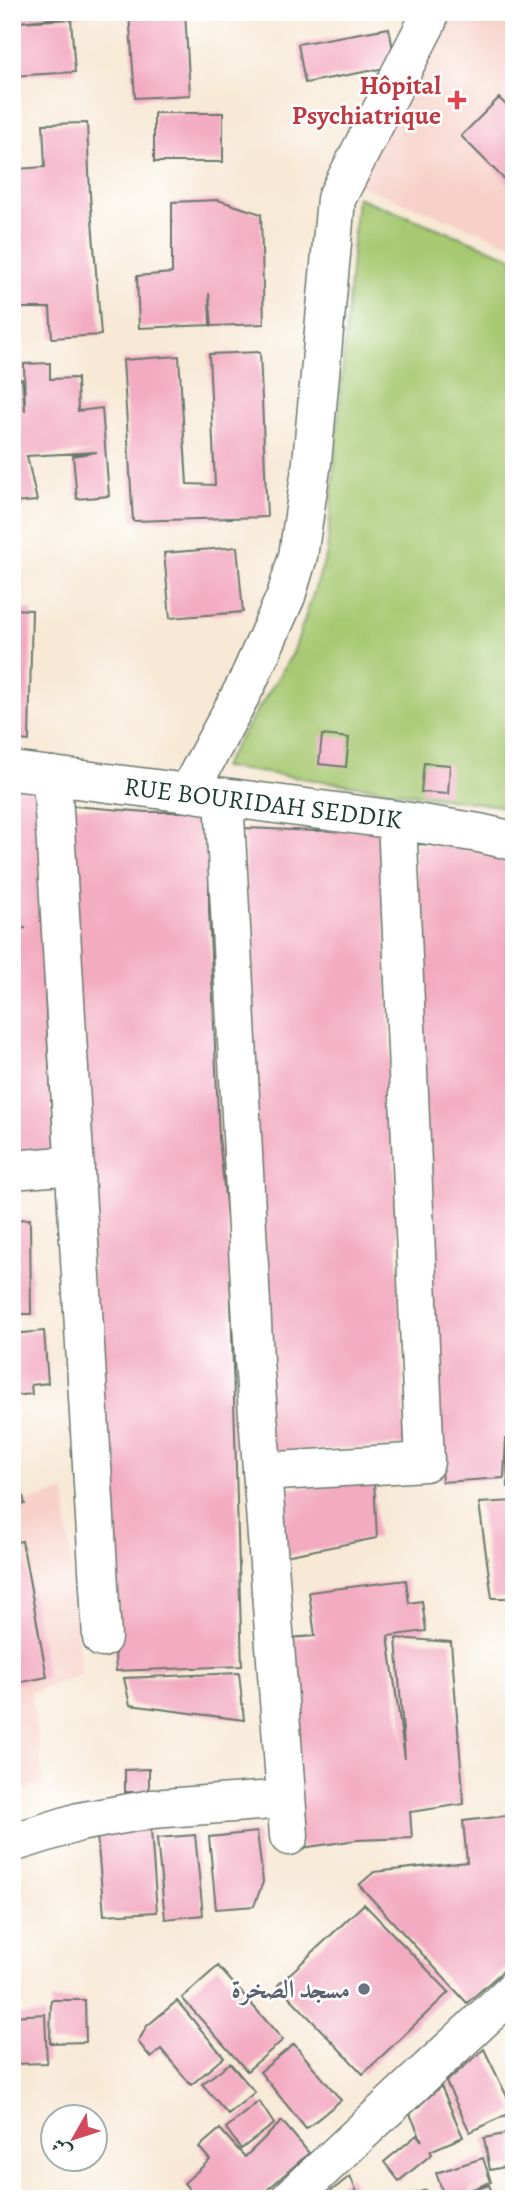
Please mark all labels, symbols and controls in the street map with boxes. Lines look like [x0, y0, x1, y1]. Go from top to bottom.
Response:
place label: Hôpital Psychiatrique [292, 68, 441, 133]
marker: Hôpital Psychiatrique [447, 90, 467, 110]
street label: RUE BOURIDAH SEDDIK [122, 769, 404, 837]
place label: مسجد الصخرة [231, 1972, 350, 2007]
marker: مسجد الصخرة [356, 1981, 372, 1997]
north arrow [38, 2102, 108, 2172]
text: ش [46, 2133, 78, 2164]

